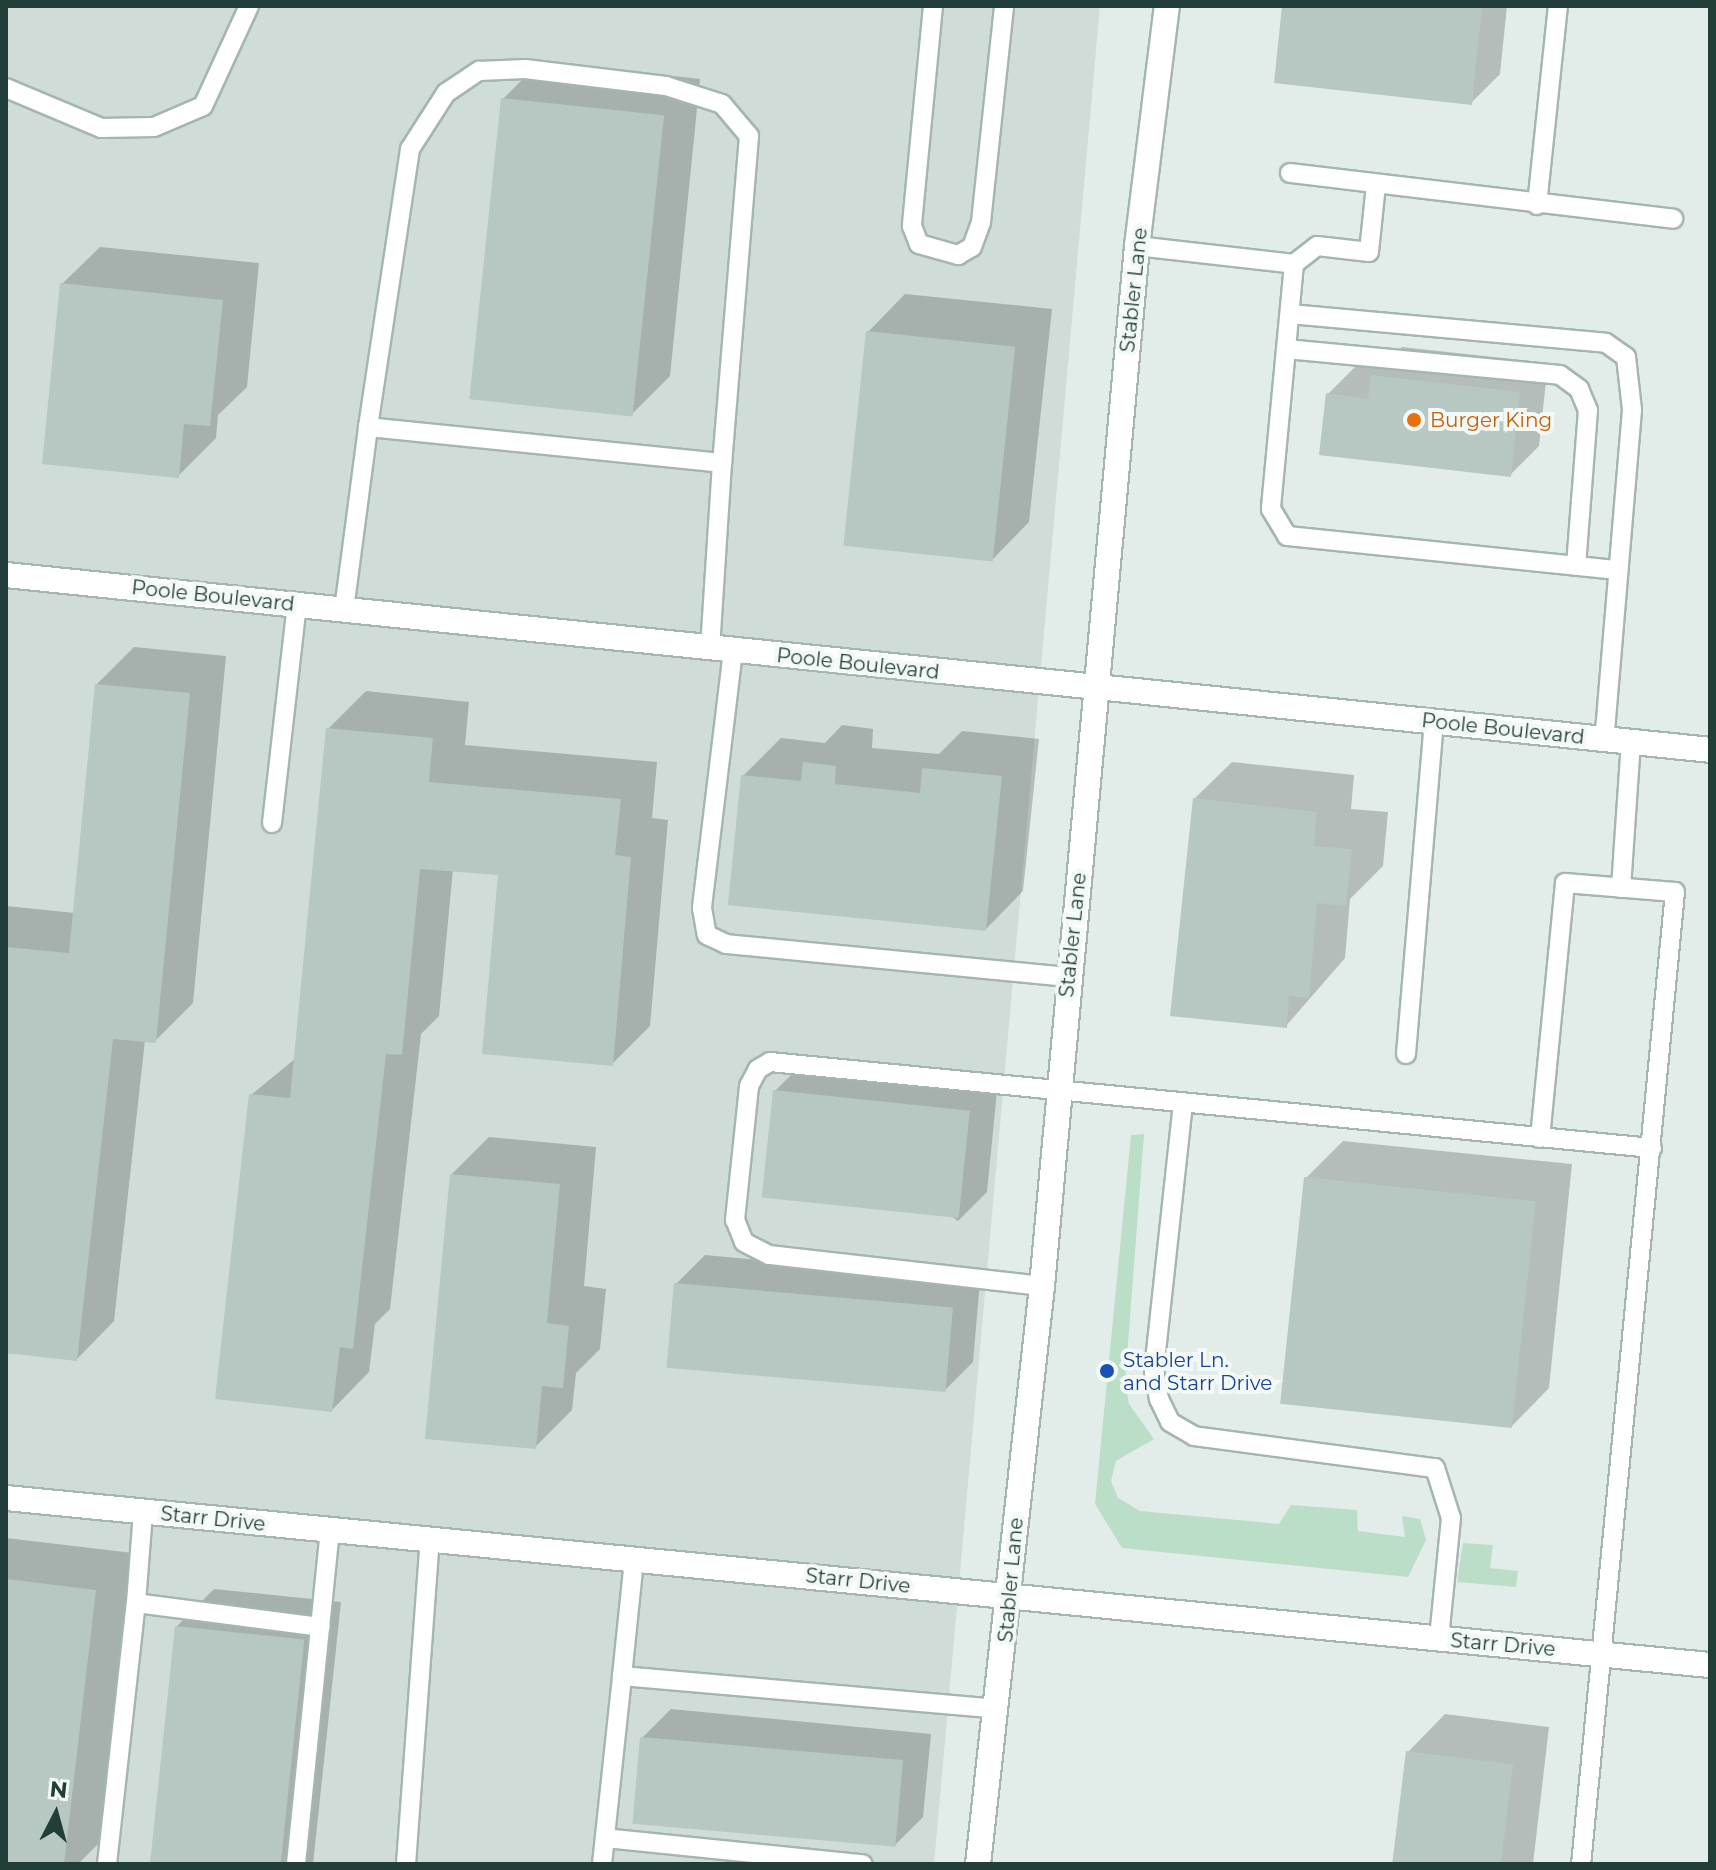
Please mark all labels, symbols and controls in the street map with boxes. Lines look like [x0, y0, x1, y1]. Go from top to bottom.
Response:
street label: Stabler Lane [1116, 226, 1152, 354]
place label: Burger King [1430, 408, 1552, 432]
marker: Burger King [1405, 411, 1423, 429]
street label: Poole Boulevard [130, 576, 296, 616]
street label: Poole Boulevard [775, 644, 941, 684]
street label: Poole Boulevard [1420, 709, 1586, 749]
street label: Stabler Lane [1055, 871, 1091, 999]
place label: Stabler Ln. and Starr Drive [1123, 1348, 1272, 1395]
marker: Stabler Ln. and Starr Drive [1098, 1362, 1116, 1380]
street label: Starr Drive [159, 1502, 267, 1536]
street label: Stabler Lane [994, 1517, 1028, 1643]
street label: Starr Drive [804, 1564, 912, 1598]
street label: Starr Drive [1449, 1628, 1557, 1662]
north arrow [16, 1774, 96, 1854]
text: N [48, 1775, 69, 1804]

